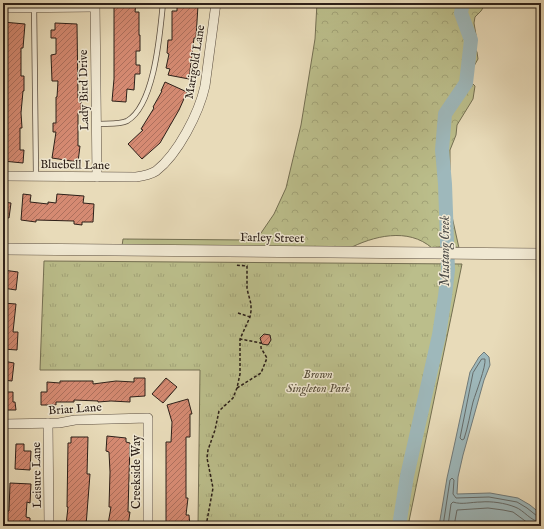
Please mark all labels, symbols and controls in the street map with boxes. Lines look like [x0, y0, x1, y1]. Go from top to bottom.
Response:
street label: Marigold Lane [182, 23, 208, 100]
street label: Lady Bird Drive [76, 49, 92, 131]
street label: Bluebell Lane [40, 157, 110, 173]
water label: Mustang Creek [437, 215, 455, 286]
street label: Farley Street [240, 230, 304, 246]
park label: Brown Singleton Park [286, 367, 350, 397]
street label: Briar Lane [48, 400, 103, 418]
street label: Creekside Way [129, 435, 144, 509]
street label: Leisure Lane [29, 441, 45, 508]

